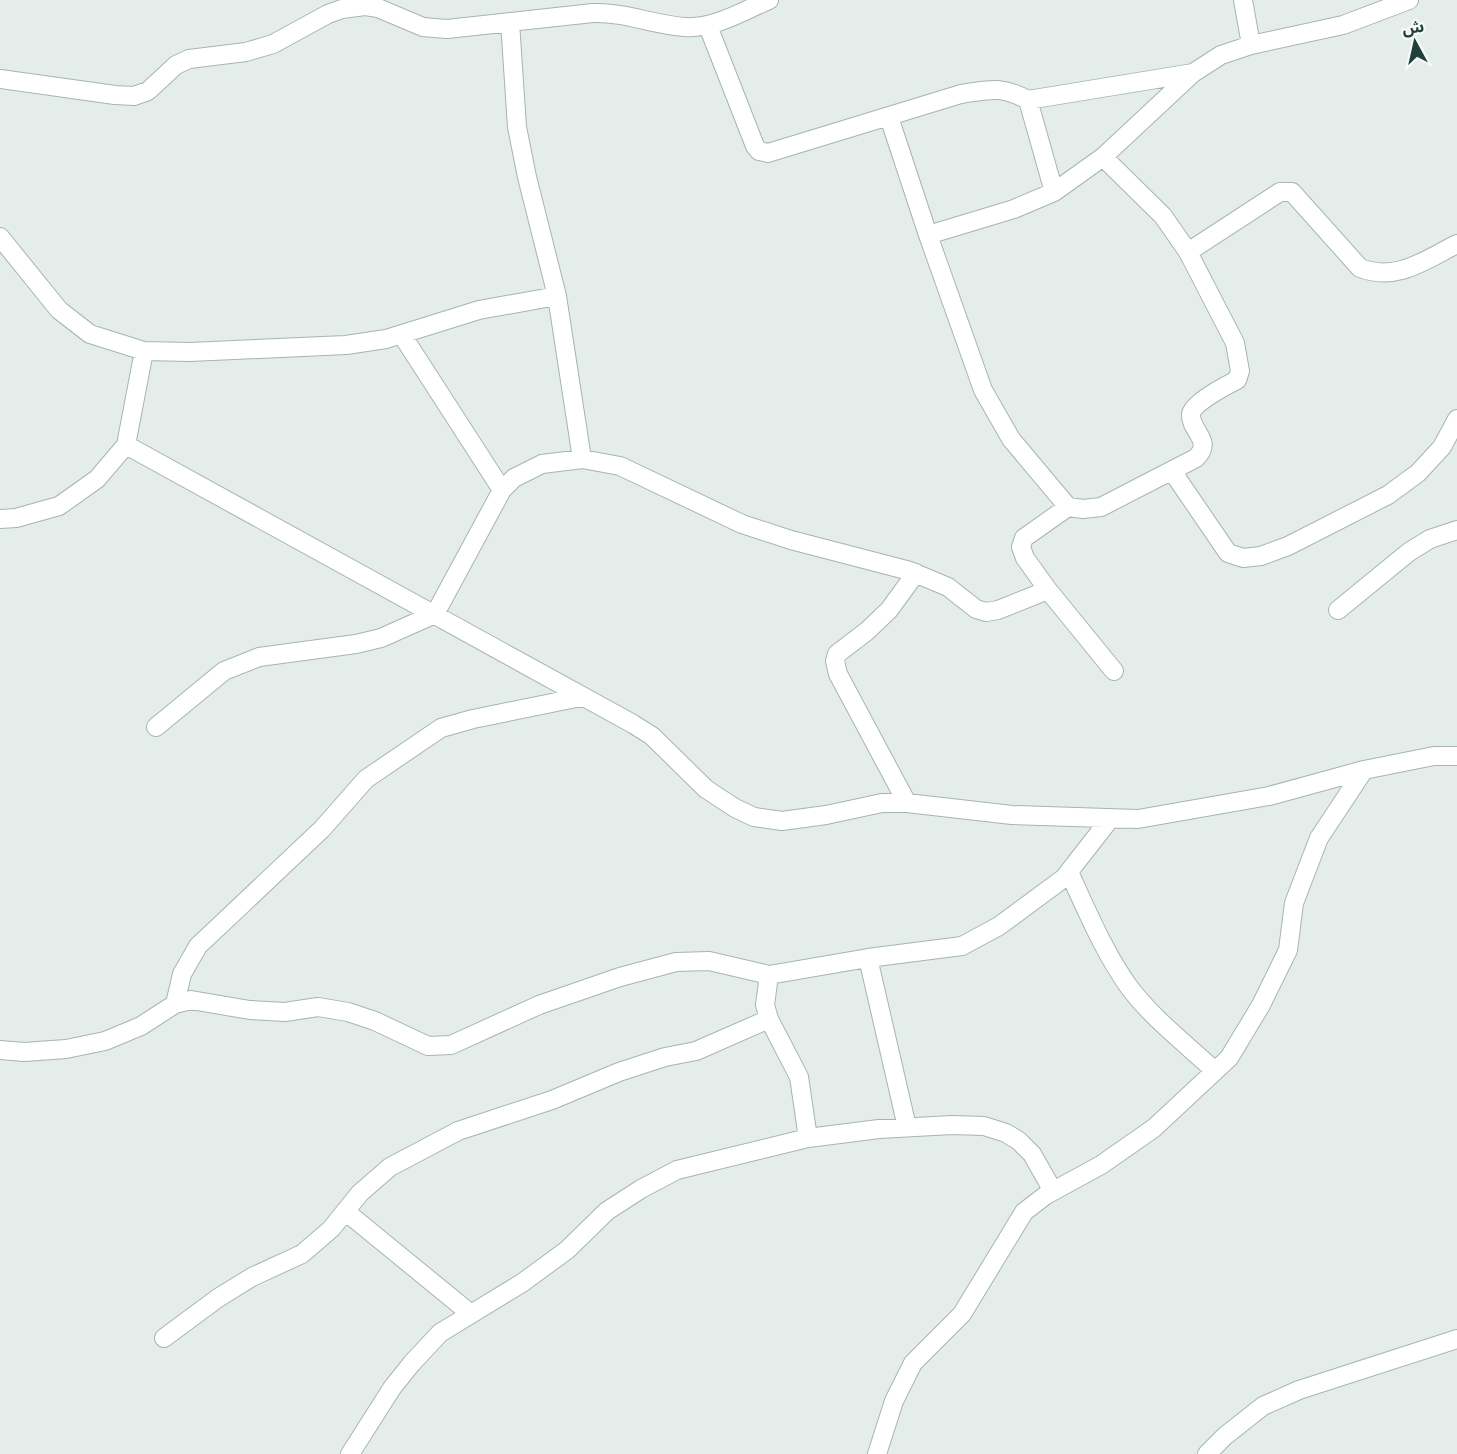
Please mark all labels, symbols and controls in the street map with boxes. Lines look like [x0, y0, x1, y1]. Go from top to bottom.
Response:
north arrow [1385, 12, 1445, 72]
text: ش [1401, 17, 1425, 39]

